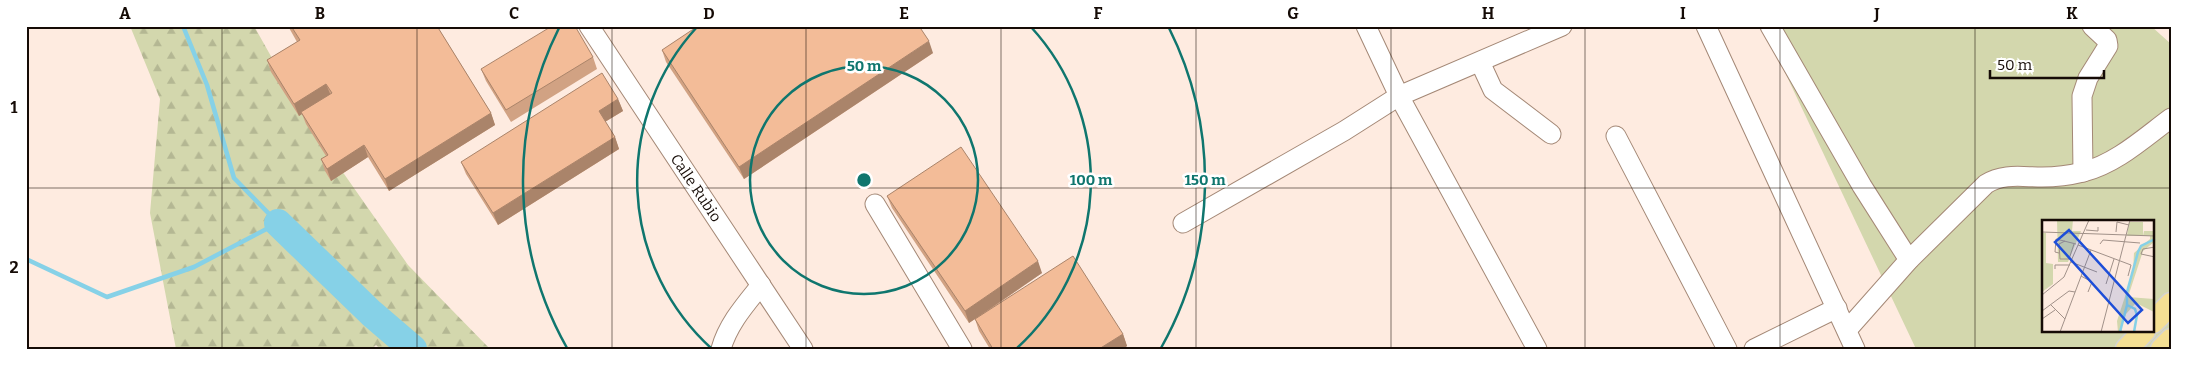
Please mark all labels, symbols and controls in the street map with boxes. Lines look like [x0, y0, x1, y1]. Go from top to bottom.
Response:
text: A [119, 4, 131, 23]
text: B [315, 4, 325, 23]
text: C [509, 4, 519, 23]
text: D [703, 4, 715, 23]
text: E [899, 4, 909, 23]
text: F [1094, 4, 1103, 23]
text: G [1287, 4, 1299, 23]
text: H [1482, 4, 1495, 23]
text: I [1680, 4, 1686, 23]
text: J [1873, 4, 1880, 23]
text: K [2066, 4, 2078, 23]
scale bar [1990, 48, 2103, 80]
text: 50 m [1997, 56, 2033, 74]
text: 50 m [847, 57, 882, 75]
text: 1 [11, 98, 18, 117]
street label: Calle Rubio [667, 151, 725, 225]
centre of rings [855, 171, 873, 189]
text: 100 m [1070, 171, 1113, 189]
text: 150 m [1184, 171, 1226, 189]
inset map [2042, 220, 2154, 332]
text: 2 [9, 258, 19, 277]

